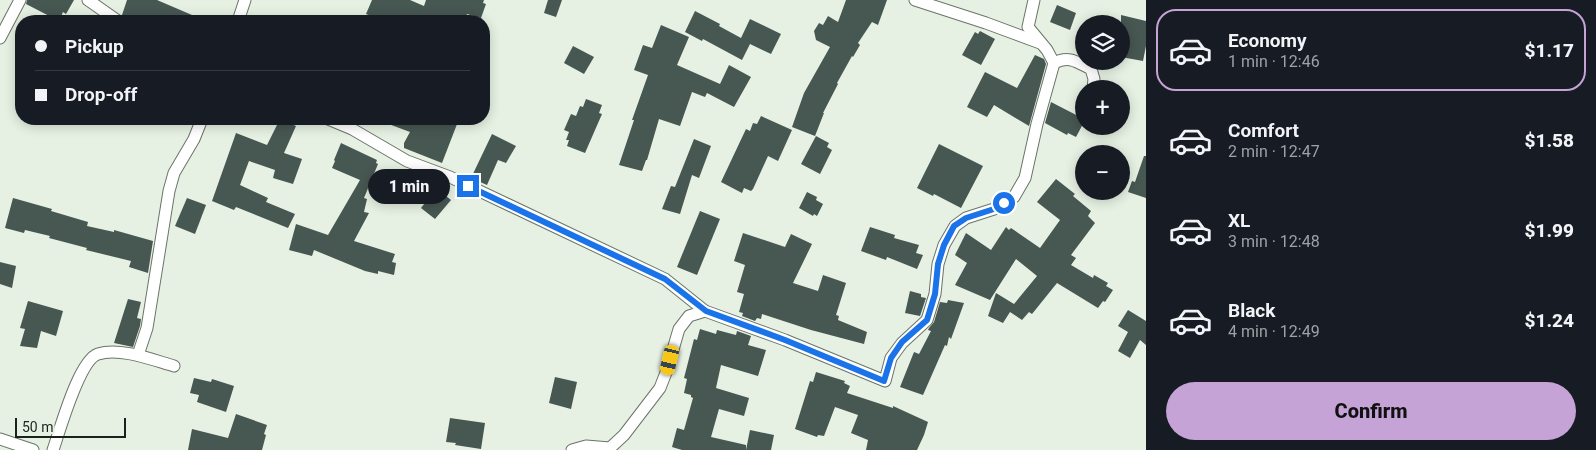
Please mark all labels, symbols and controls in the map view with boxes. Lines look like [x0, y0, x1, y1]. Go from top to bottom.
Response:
map controls [1075, 15, 1130, 200]
button: layers [1075, 15, 1130, 70]
icon: car [1168, 28, 1213, 73]
text: Economy [1228, 29, 1307, 52]
text: Pickup [65, 35, 124, 58]
text: $1.17 [1525, 39, 1574, 62]
text: 1 min · 12:46 [1228, 52, 1320, 71]
button: + [1075, 80, 1130, 135]
text: Drop-off [65, 83, 137, 106]
icon: car [1168, 118, 1213, 163]
text: Comfort [1228, 119, 1299, 142]
text: $1.58 [1525, 129, 1574, 152]
text: 2 min · 12:47 [1228, 142, 1320, 161]
button: − [1075, 145, 1130, 200]
callout: 1 min [368, 168, 450, 204]
route end [457, 175, 479, 197]
text: 1 min [389, 177, 429, 196]
route start [993, 192, 1015, 214]
icon: car [1168, 208, 1213, 253]
text: XL [1228, 209, 1250, 232]
text: $1.99 [1525, 219, 1574, 242]
text: 3 min · 12:48 [1228, 232, 1320, 251]
icon: car [1168, 298, 1213, 343]
text: Black [1228, 299, 1275, 322]
text: $1.24 [1525, 309, 1574, 332]
text: 4 min · 12:49 [1228, 322, 1320, 341]
car [659, 344, 680, 376]
button: Confirm [1166, 382, 1576, 440]
scale bar [15, 415, 126, 438]
text: 50 m [22, 419, 54, 435]

